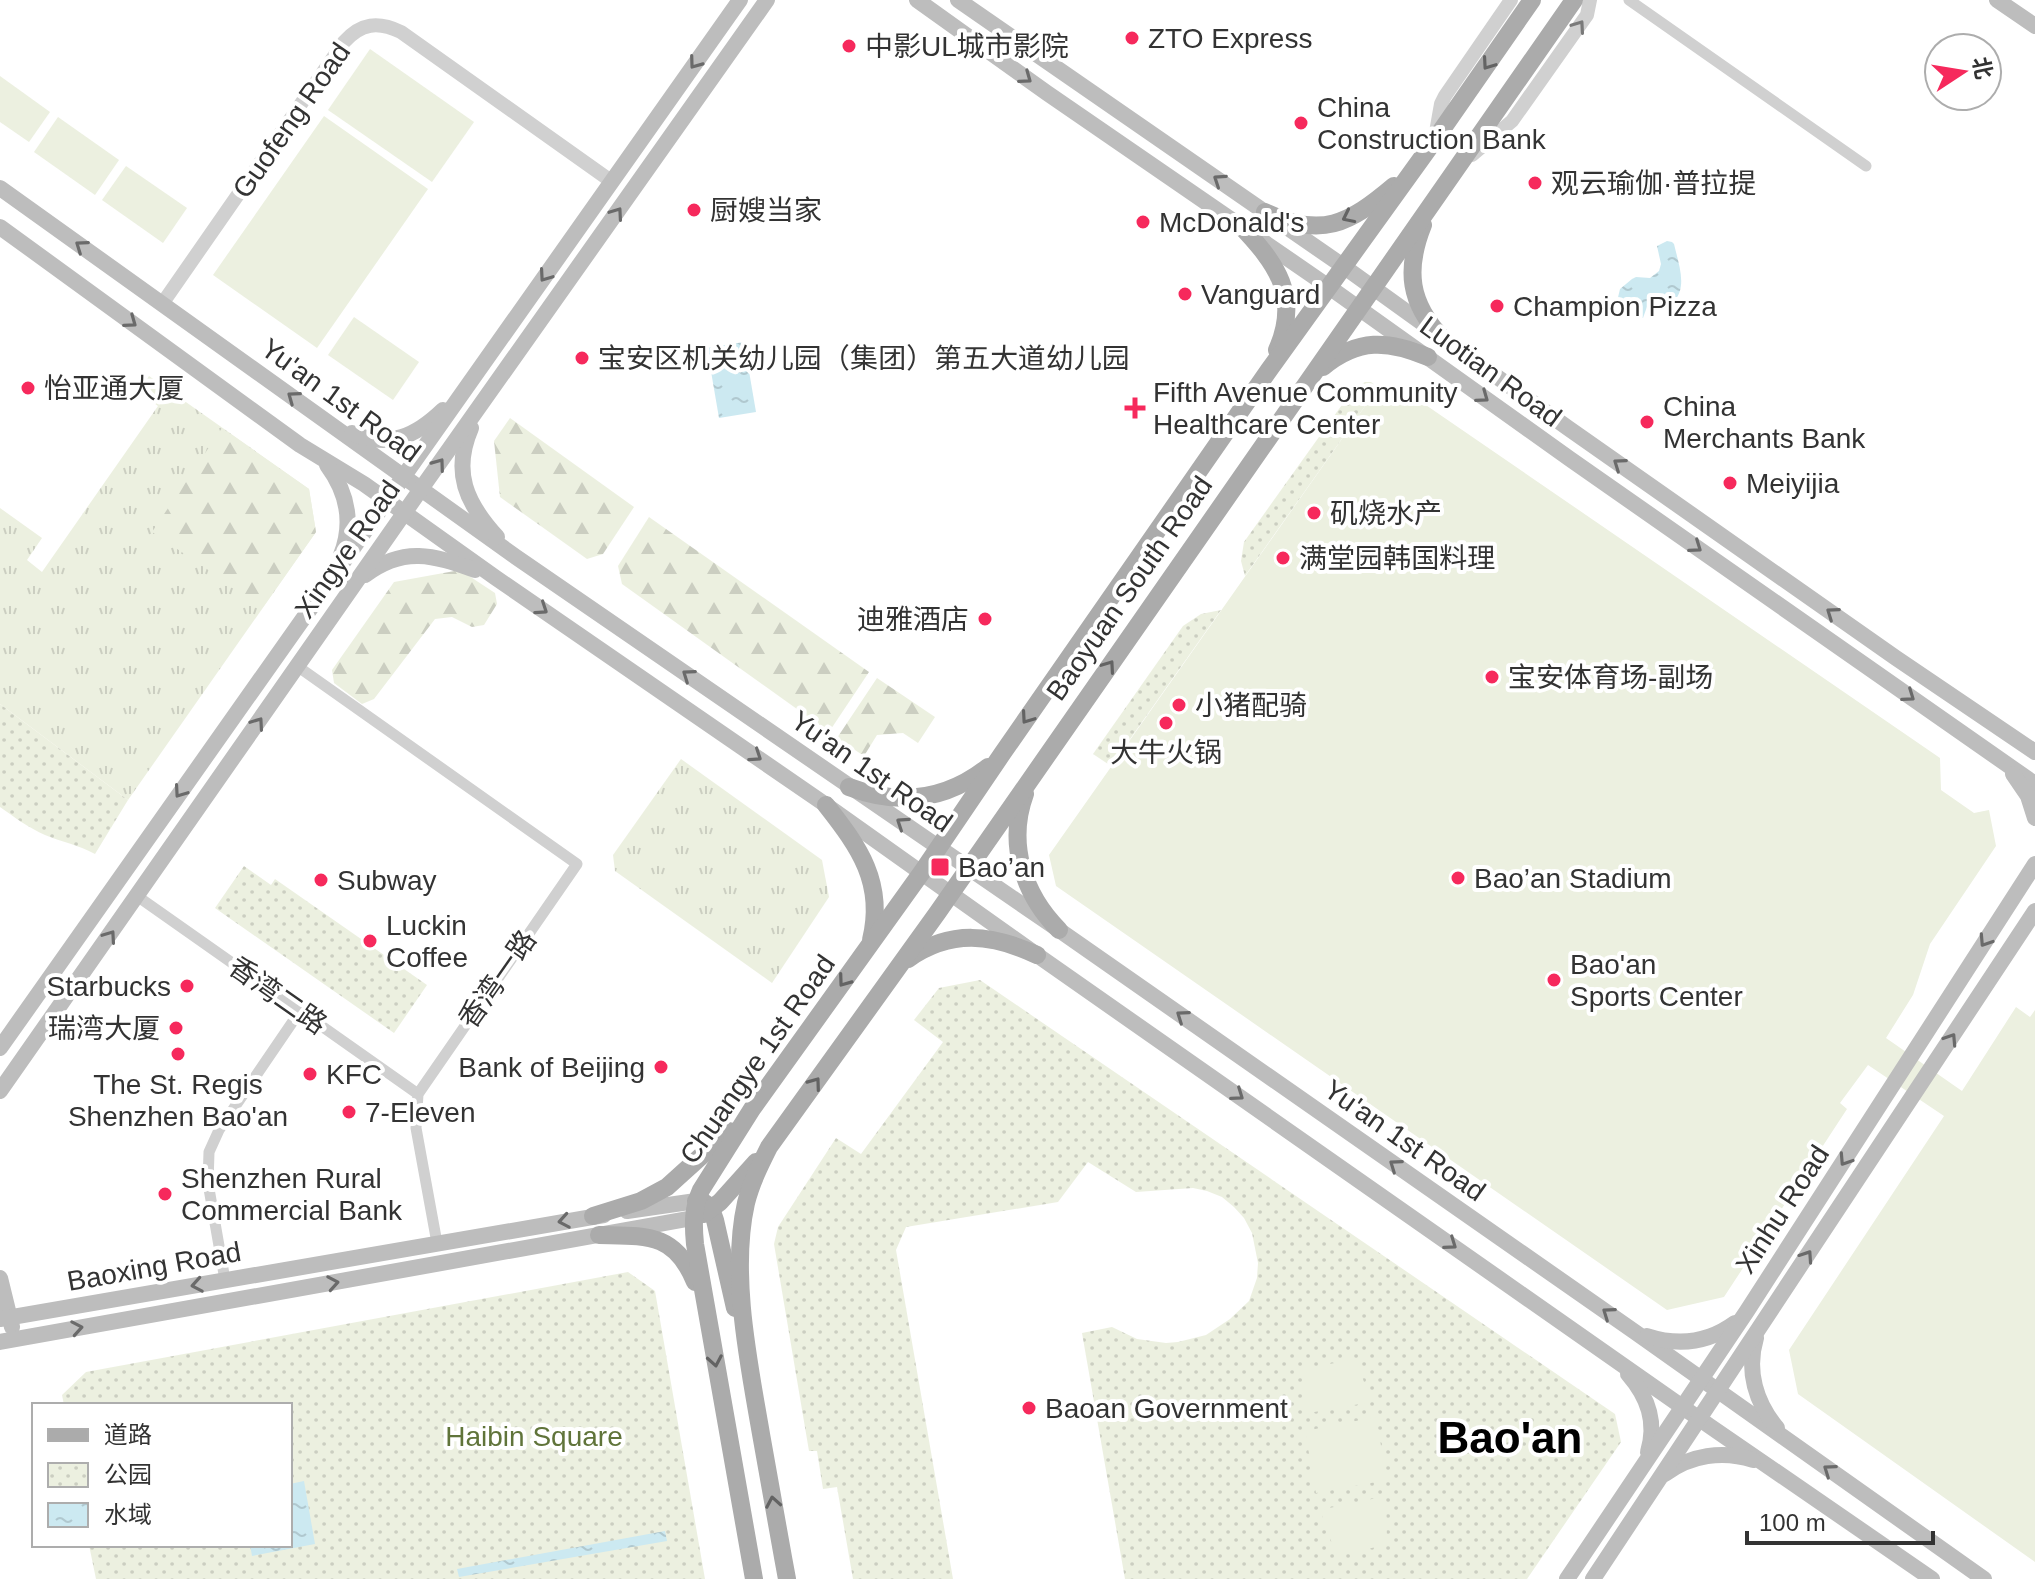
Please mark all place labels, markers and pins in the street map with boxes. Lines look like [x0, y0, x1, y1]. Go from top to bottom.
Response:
place label: ZTO Express [1148, 23, 1312, 54]
marker: ZTO Express [1123, 29, 1141, 47]
place label: 中影UL城市影院 [865, 31, 1069, 62]
marker: 中影UL城市影院 [840, 37, 858, 55]
place label: China Construction Bank [1317, 92, 1547, 155]
marker: China Construction Bank [1292, 114, 1310, 132]
place label: 观云瑜伽·普拉提 [1551, 168, 1756, 199]
marker: 观云瑜伽·普拉提 [1526, 174, 1544, 192]
place label: 厨嫂当家 [710, 195, 822, 226]
marker: 厨嫂当家 [685, 201, 703, 219]
place label: McDonald's [1159, 207, 1304, 238]
marker: McDonald's [1134, 213, 1152, 231]
place label: Vanguard [1201, 279, 1320, 310]
marker: Vanguard [1176, 285, 1194, 303]
place label: Champion Pizza [1513, 291, 1717, 322]
marker: Champion Pizza [1488, 297, 1506, 315]
place label: 宝安区机关幼儿园（集团）第五大道幼儿园 [598, 343, 1130, 374]
marker: 宝安区机关幼儿园（集团）第五大道幼儿园 [573, 349, 591, 367]
place label: 怡亚通大厦 [44, 373, 184, 404]
place label: Fifth Avenue Community Healthcare Center [1153, 377, 1458, 440]
marker: 怡亚通大厦 [19, 379, 37, 397]
place label: China Merchants Bank [1663, 391, 1866, 454]
marker: Fifth Avenue Community Healthcare Center [1124, 397, 1146, 419]
marker: China Merchants Bank [1638, 413, 1656, 431]
place label: Meiyijia [1746, 468, 1840, 499]
marker: Meiyijia [1721, 474, 1739, 492]
place label: 矶烧水产 [1330, 498, 1442, 529]
marker: 矶烧水产 [1305, 504, 1323, 522]
place label: 满堂园韩国料理 [1299, 543, 1495, 574]
marker: 满堂园韩国料理 [1274, 549, 1292, 567]
place label: 迪雅酒店 [857, 604, 969, 635]
marker: 迪雅酒店 [976, 610, 994, 628]
place label: 宝安体育场-副场 [1508, 662, 1713, 693]
marker: 宝安体育场-副场 [1483, 668, 1501, 686]
place label: 小猪配骑 [1195, 690, 1307, 721]
marker: 小猪配骑 [1170, 696, 1188, 714]
marker: 大牛火锅 [1157, 714, 1175, 732]
place label: 大牛火锅 [1110, 737, 1222, 768]
place label: Bao’an [958, 852, 1045, 883]
marker: Bao’an [929, 856, 951, 878]
place label: Bao’an Stadium [1474, 863, 1672, 894]
place label: Subway [337, 865, 437, 896]
marker: Bao’an Stadium [1449, 869, 1467, 887]
marker: Subway [312, 871, 330, 889]
place label: Luckin Coffee [386, 910, 468, 973]
marker: Luckin Coffee [361, 932, 379, 950]
place label: Bao'an Sports Center [1570, 949, 1743, 1012]
place label: Starbucks [47, 971, 171, 1002]
marker: Bao'an Sports Center [1545, 971, 1563, 989]
marker: Starbucks [178, 977, 196, 995]
place label: 瑞湾大厦 [48, 1013, 160, 1044]
marker: 瑞湾大厦 [167, 1019, 185, 1037]
marker: The St. Regis Shenzhen Bao'an [169, 1045, 187, 1063]
place label: Bank of Beijing [458, 1052, 645, 1083]
marker: Bank of Beijing [652, 1058, 670, 1076]
place label: KFC [326, 1059, 382, 1090]
marker: KFC [301, 1065, 319, 1083]
place label: The St. Regis Shenzhen Bao'an [68, 1069, 288, 1132]
place label: 7-Eleven [365, 1097, 476, 1128]
marker: 7-Eleven [340, 1103, 358, 1121]
place label: Shenzhen Rural Commercial Bank [181, 1163, 403, 1226]
marker: Shenzhen Rural Commercial Bank [156, 1185, 174, 1203]
place label: Baoan Government [1045, 1393, 1288, 1424]
marker: Baoan Government [1020, 1399, 1038, 1417]

